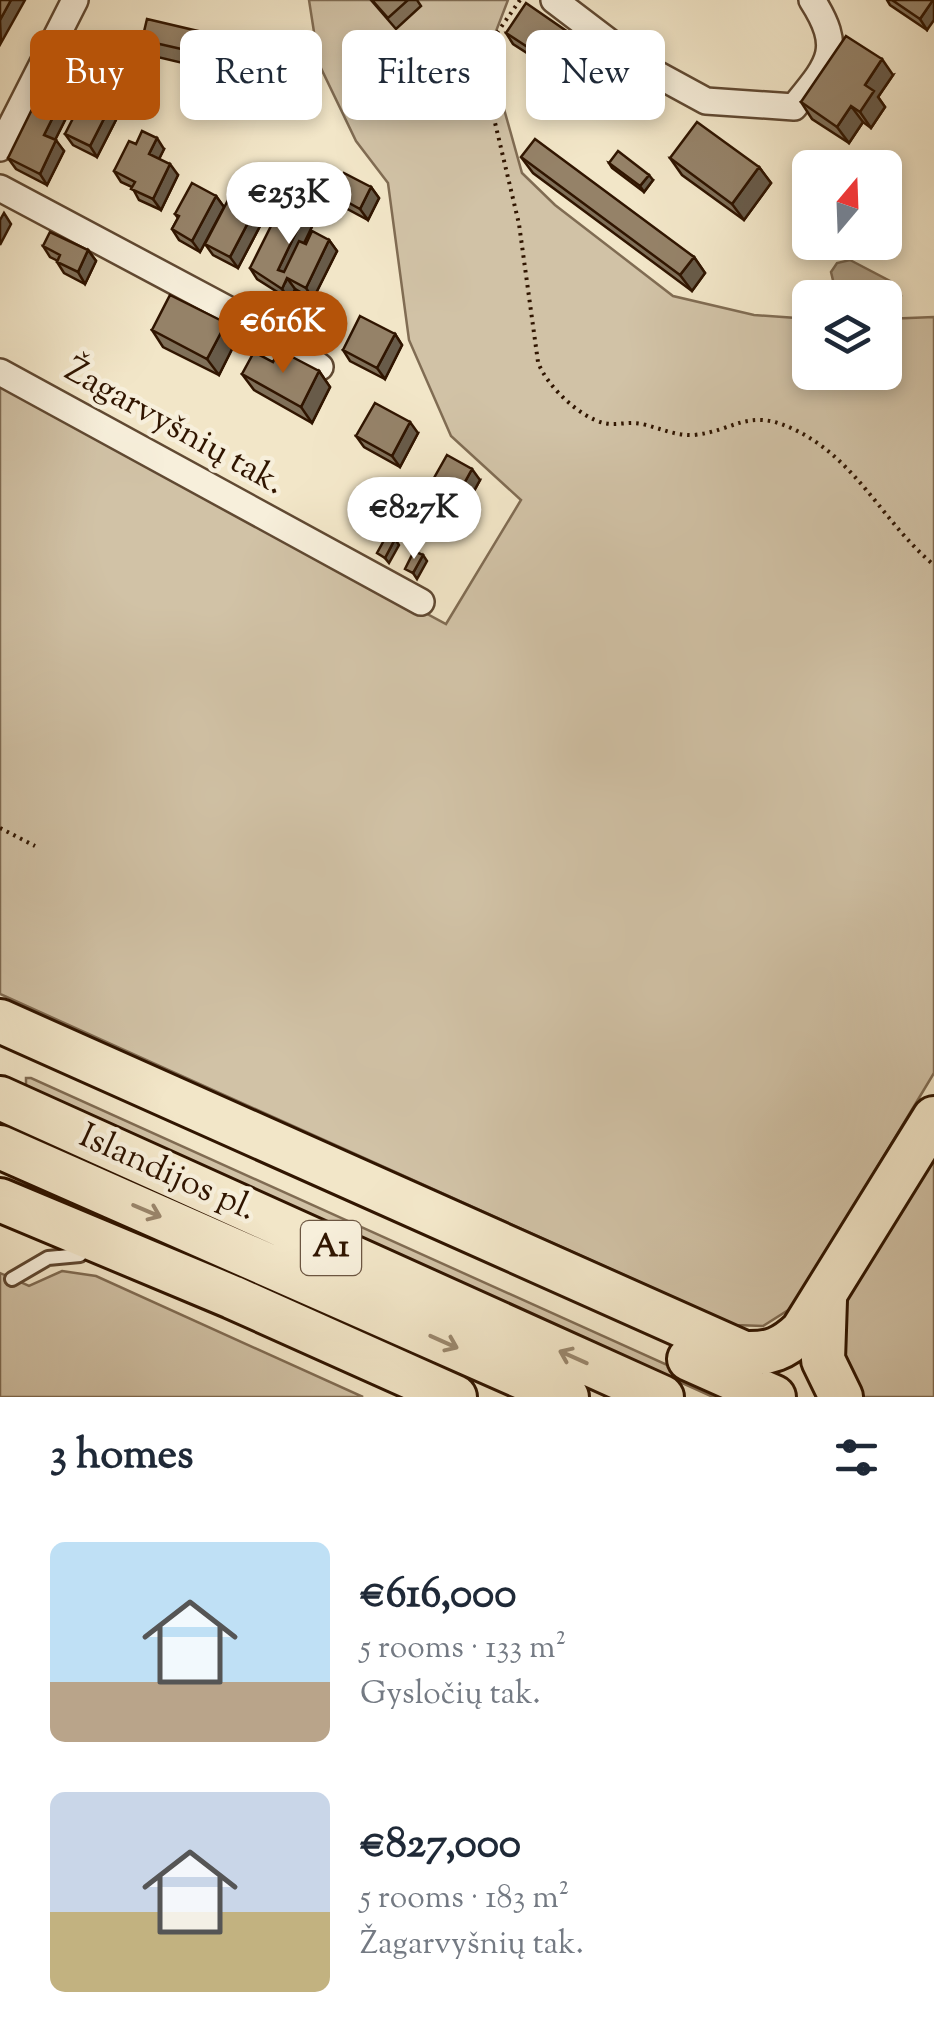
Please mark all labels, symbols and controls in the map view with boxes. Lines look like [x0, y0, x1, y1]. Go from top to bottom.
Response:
chip: Buy [30, 30, 160, 120]
chip: Rent [180, 30, 322, 120]
chip: Filters [342, 30, 506, 120]
chip: New [526, 30, 665, 120]
north arrow [792, 150, 902, 260]
map controls [792, 150, 902, 390]
pin: €253K [219, 162, 359, 247]
text: €253K [248, 171, 330, 217]
button: layers [792, 280, 902, 390]
pin: €616K [213, 291, 353, 376]
text: €616K [240, 300, 326, 346]
street label: Žagarvyšnių tak. [55, 346, 293, 510]
pin: €827K [344, 477, 484, 562]
text: €827K [369, 486, 459, 532]
street label: Islandijos pl. [70, 1112, 264, 1236]
one-way arrow [131, 1203, 162, 1221]
road number: A1 [301, 1221, 361, 1275]
one-way arrow [428, 1334, 459, 1352]
one-way arrow [558, 1347, 589, 1365]
text: 3 homes [50, 1427, 194, 1487]
icon: filters [829, 1430, 884, 1485]
text: €616,000 [360, 1566, 517, 1626]
icon: home [130, 1582, 250, 1702]
text: 5 rooms · 133 m² [360, 1626, 566, 1672]
text: Gysločių tak. [360, 1672, 541, 1718]
text: €827,000 [360, 1816, 521, 1876]
icon: home [130, 1832, 250, 1952]
text: 5 rooms · 183 m² [360, 1876, 569, 1922]
text: Žagarvyšnių tak. [360, 1922, 584, 1968]

